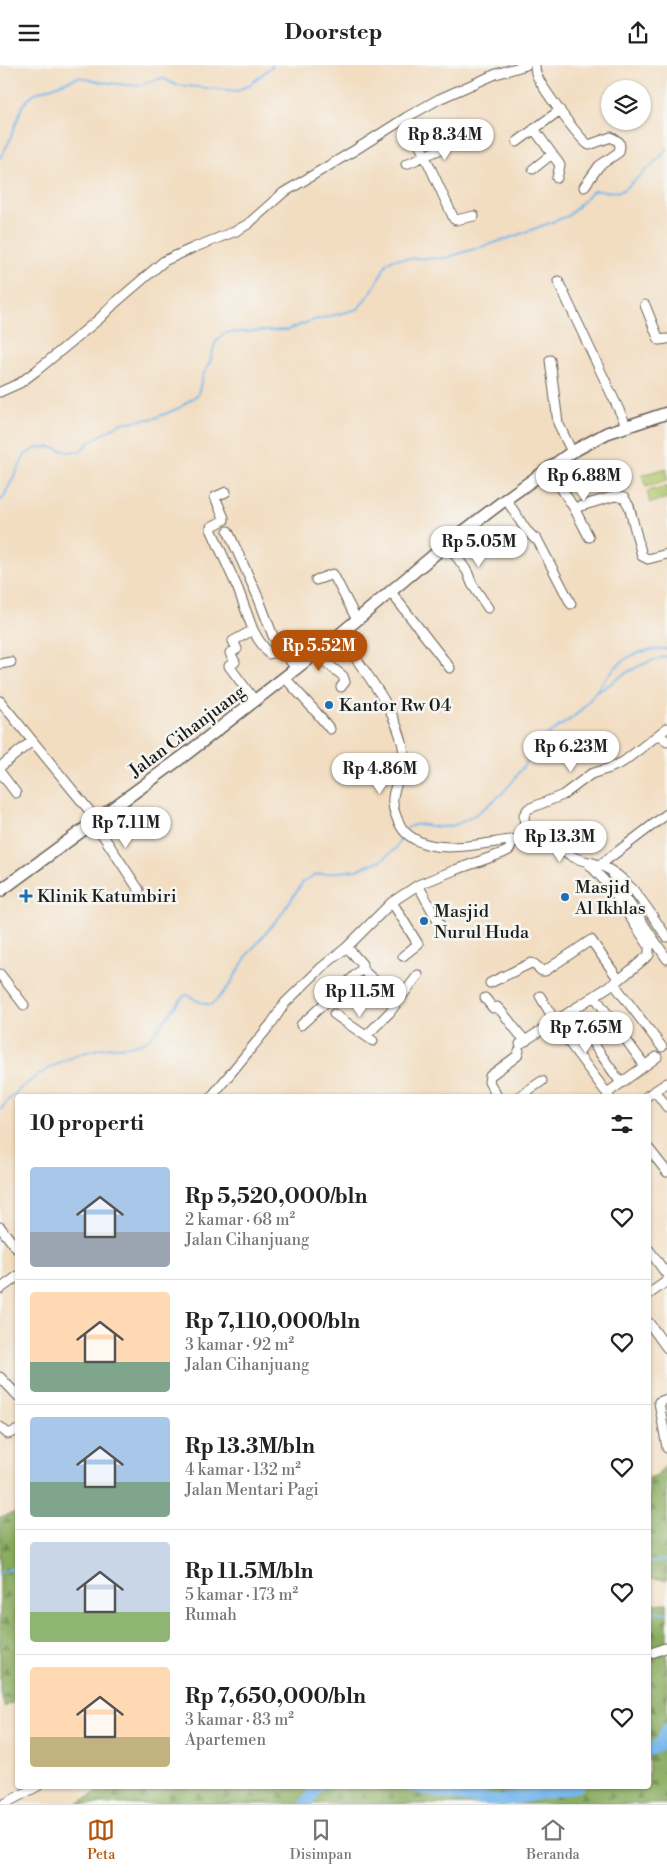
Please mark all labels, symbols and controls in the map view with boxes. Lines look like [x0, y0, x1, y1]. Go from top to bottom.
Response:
icon: menu [15, 19, 43, 47]
text: Doorstep [285, 19, 382, 46]
icon: share [624, 19, 652, 47]
map controls [601, 80, 651, 130]
button: layers [601, 80, 651, 130]
pin: Rp 8.34M [393, 119, 497, 161]
text: Rp 8.34M [408, 125, 482, 145]
pin: Rp 6.88M [532, 459, 636, 502]
text: Rp 6.88M [547, 466, 621, 486]
pin: Rp 5.05M [427, 525, 531, 568]
text: Rp 5.05M [441, 532, 517, 552]
pin: Rp 5.52M [267, 629, 371, 672]
text: Rp 5.52M [282, 636, 356, 656]
street label: Jalan Cihanjuang [124, 680, 251, 783]
place label: Kantor Rw 04 [339, 694, 452, 717]
marker: Kantor Rw 04 [323, 699, 335, 711]
pin: Rp 6.23M [519, 731, 623, 773]
text: Rp 6.23M [534, 737, 608, 757]
pin: Rp 4.86M [328, 753, 432, 795]
text: Rp 4.86M [343, 759, 417, 779]
pin: Rp 7.11M [74, 807, 178, 849]
text: Rp 7.11M [92, 813, 160, 833]
pin: Rp 13.3M [508, 821, 612, 863]
text: Rp 13.3M [525, 827, 595, 847]
place label: Masjid Al Ikhlas [574, 876, 646, 920]
place label: Klinik Katumbiri [37, 885, 177, 908]
marker: Klinik Katumbiri [19, 889, 33, 903]
marker: Masjid Al Ikhlas [559, 891, 571, 903]
place label: Masjid Nurul Huda [434, 900, 530, 944]
marker: Masjid Nurul Huda [418, 915, 430, 927]
pin: Rp 11.5M [308, 975, 412, 1018]
text: Rp 11.5M [325, 982, 395, 1002]
pin: Rp 7.65M [534, 1011, 638, 1054]
text: Rp 7.65M [550, 1018, 622, 1038]
icon: filters [608, 1110, 636, 1138]
text: 10 properti [30, 1111, 144, 1137]
text: Rp 5,520,000/bln [185, 1184, 367, 1210]
icon: home [70, 1187, 130, 1247]
icon: heart [608, 1203, 636, 1231]
text: 2 kamar · 68 m² [185, 1210, 295, 1230]
text: Jalan Cihanjuang [185, 1230, 309, 1250]
text: Rp 7,110,000/bln [185, 1309, 360, 1335]
icon: home [70, 1312, 130, 1372]
icon: heart [608, 1328, 636, 1356]
text: 3 kamar · 92 m² [185, 1335, 294, 1355]
text: Jalan Cihanjuang [185, 1355, 309, 1375]
text: Rp 13.3M/bln [185, 1434, 315, 1460]
icon: home [70, 1437, 130, 1497]
icon: heart [608, 1453, 636, 1481]
text: 4 kamar · 132 m² [185, 1460, 301, 1480]
text: Jalan Mentari Pagi [185, 1480, 319, 1500]
text: Rp 11.5M/bln [185, 1559, 314, 1585]
icon: home [70, 1562, 130, 1622]
icon: heart [608, 1578, 636, 1606]
text: 5 kamar · 173 m² [185, 1585, 298, 1605]
text: Rumah [185, 1605, 237, 1625]
text: Rp 7,650,000/bln [185, 1684, 366, 1710]
icon: home [70, 1687, 130, 1747]
icon: heart [608, 1703, 636, 1731]
text: 3 kamar · 83 m² [185, 1710, 294, 1730]
text: Apartemen [185, 1730, 266, 1750]
tab: Peta [87, 1816, 115, 1864]
tab: Disimpan [290, 1816, 352, 1864]
tab: Beranda [526, 1816, 580, 1864]

